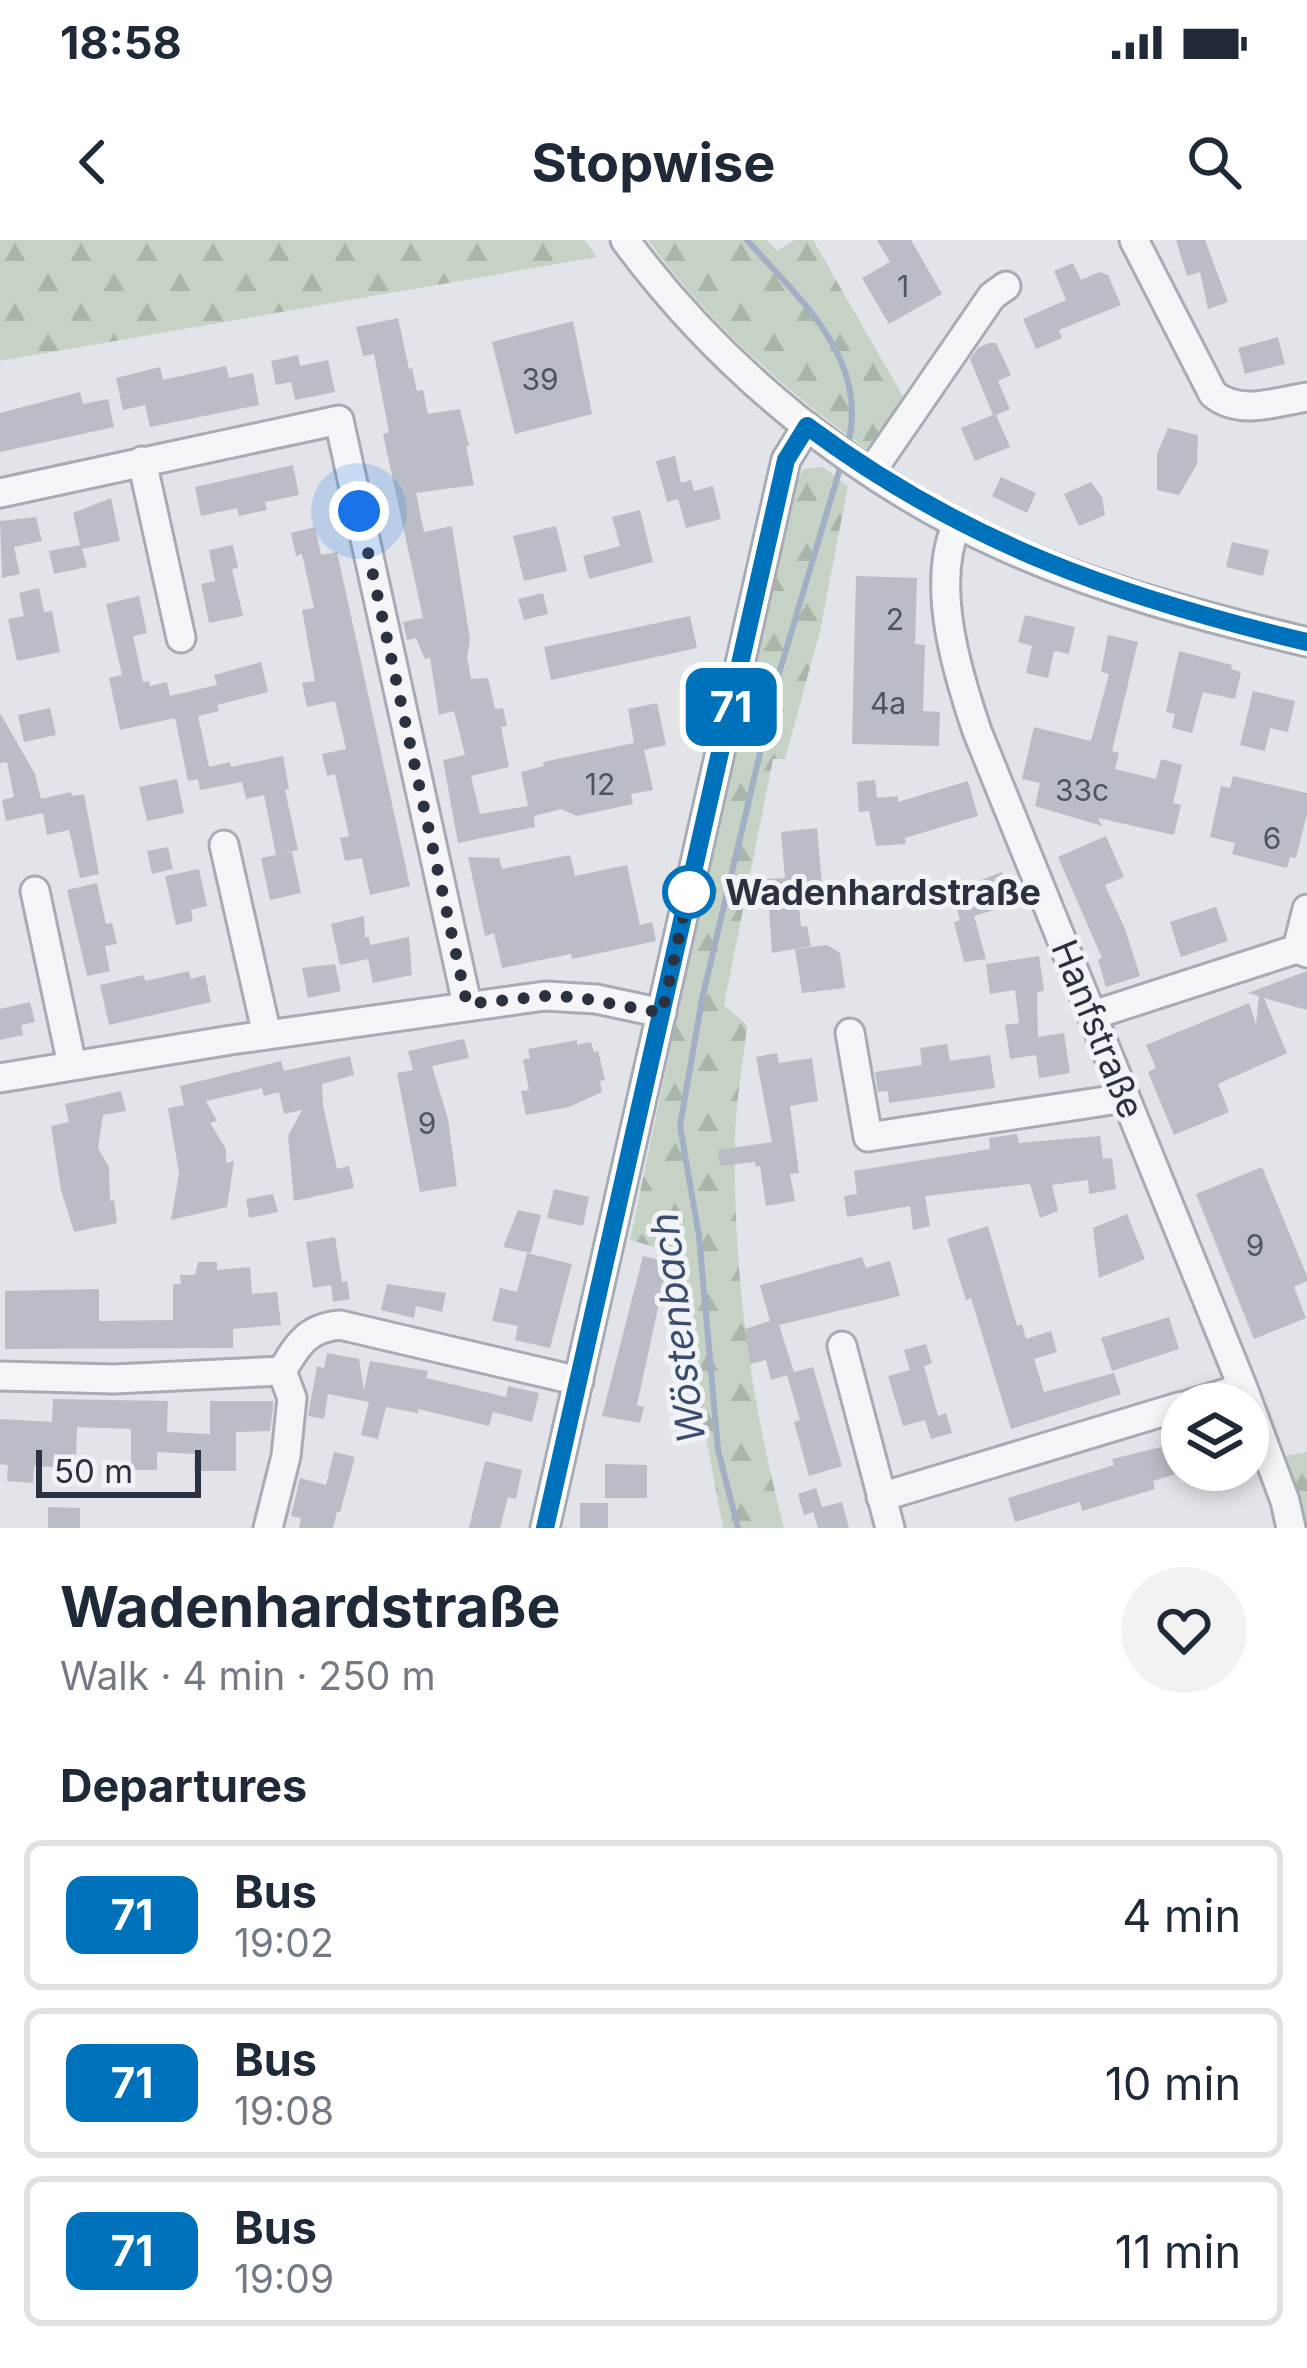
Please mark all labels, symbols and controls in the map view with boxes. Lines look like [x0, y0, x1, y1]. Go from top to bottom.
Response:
text: 18:58 [60, 15, 182, 70]
icon: back [60, 129, 126, 195]
icon: search [1181, 129, 1247, 195]
text: Stopwise [532, 130, 775, 195]
house number: 1 [897, 268, 909, 304]
house number: 39 [521, 361, 559, 397]
your location [329, 481, 389, 541]
house number: 2 [886, 601, 904, 637]
line badge: 71 [677, 668, 785, 746]
text: 71 [710, 681, 752, 732]
house number: 4a [870, 685, 906, 721]
house number: 12 [585, 766, 615, 802]
house number: 33c [1055, 772, 1109, 808]
house number: 6 [1263, 820, 1281, 856]
marker: Wadenhardstraße [664, 867, 714, 917]
place label: Wadenhardstraße [725, 870, 1041, 914]
street label: Hanfstraße [1042, 933, 1154, 1125]
house number: 9 [418, 1105, 436, 1141]
water label: Wöstenbach [640, 1210, 714, 1446]
house number: 9 [1246, 1227, 1264, 1263]
map controls [1161, 1383, 1269, 1491]
button: layers [1161, 1383, 1269, 1491]
scale bar [36, 1444, 201, 1497]
text: 50 m [54, 1451, 133, 1491]
button: heart [1121, 1567, 1247, 1693]
text: Wadenhardstraße [60, 1572, 560, 1641]
text: Walk · 4 min · 250 m [60, 1652, 436, 1699]
text: Departures [60, 1758, 307, 1813]
text: Bus [234, 1864, 317, 1919]
text: 4 min [1122, 1888, 1241, 1943]
text: 71 [111, 1889, 153, 1940]
text: 19:02 [234, 1919, 334, 1966]
text: Bus [234, 2032, 317, 2087]
text: 10 min [1105, 2056, 1241, 2111]
text: 71 [111, 2057, 153, 2108]
text: 19:08 [234, 2087, 334, 2134]
text: Bus [234, 2200, 317, 2255]
text: 11 min [1115, 2224, 1241, 2279]
text: 71 [111, 2225, 153, 2276]
text: 19:09 [234, 2255, 334, 2302]

